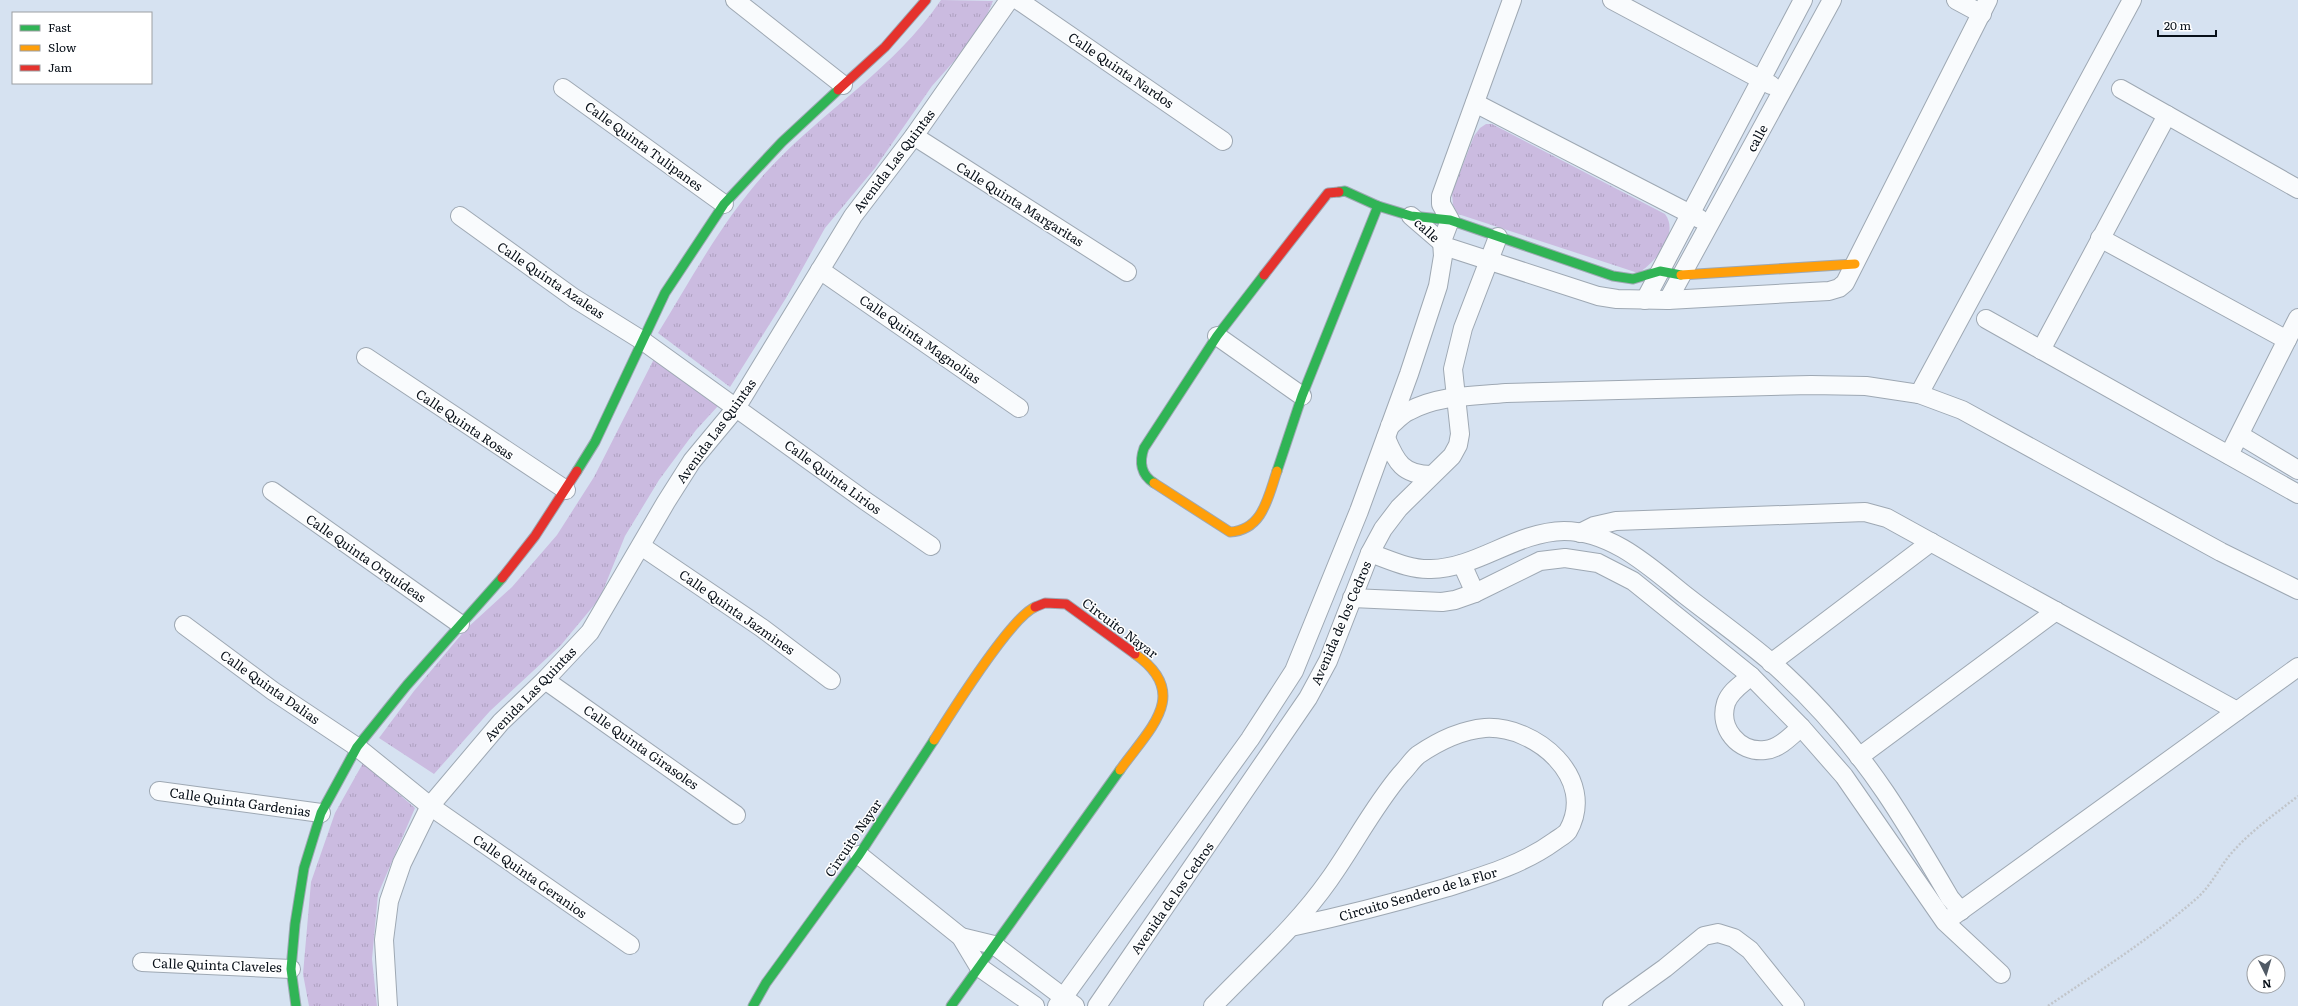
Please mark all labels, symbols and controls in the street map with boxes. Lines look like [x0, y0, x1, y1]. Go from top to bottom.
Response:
legend [12, 12, 152, 84]
scale bar [2158, 12, 2216, 38]
text: 20 m [2164, 16, 2191, 34]
text: Fast [48, 18, 72, 36]
street label: Calle Quinta Nardos [1065, 27, 1178, 112]
text: Slow [48, 38, 77, 56]
text: Jam [48, 58, 73, 76]
street label: Calle Quinta Tulipanes [582, 96, 707, 195]
street label: Avenida Las Quintas [848, 105, 939, 216]
street label: calle [1741, 120, 1772, 155]
street label: Calle Quinta Margaritas [953, 157, 1088, 251]
street label: calle [1410, 213, 1445, 246]
street label: Calle Quinta Azaleas [494, 237, 609, 323]
street label: Calle Quinta Magnolias [856, 290, 985, 388]
street label: Avenida Las Quintas [671, 374, 760, 487]
street label: Calle Quinta Rosas [413, 384, 518, 464]
street label: Calle Quinta Lirios [781, 435, 886, 518]
street label: Calle Quinta Orquídeas [302, 509, 430, 606]
street label: Avenida de los Cedros [1306, 558, 1375, 688]
street label: Calle Quinta Jazmines [676, 564, 799, 659]
street label: Circuito Nayar [1079, 593, 1163, 663]
street label: Avenida Las Quintas [479, 642, 580, 745]
street label: Calle Quinta Dalias [217, 645, 324, 728]
street label: Calle Quinta Girasoles [580, 700, 703, 794]
street label: Calle Quinta Gardenias [168, 782, 312, 821]
street label: Circuito Nayar [819, 794, 886, 880]
street label: Calle Quinta Geranios [470, 829, 591, 922]
street label: Avenida de los Cedros [1126, 838, 1218, 958]
street label: Circuito Sendero de la Flor [1336, 862, 1500, 925]
street label: Calle Quinta Claveles [152, 953, 282, 976]
north arrow [2246, 954, 2286, 994]
text: N [2262, 977, 2272, 993]

